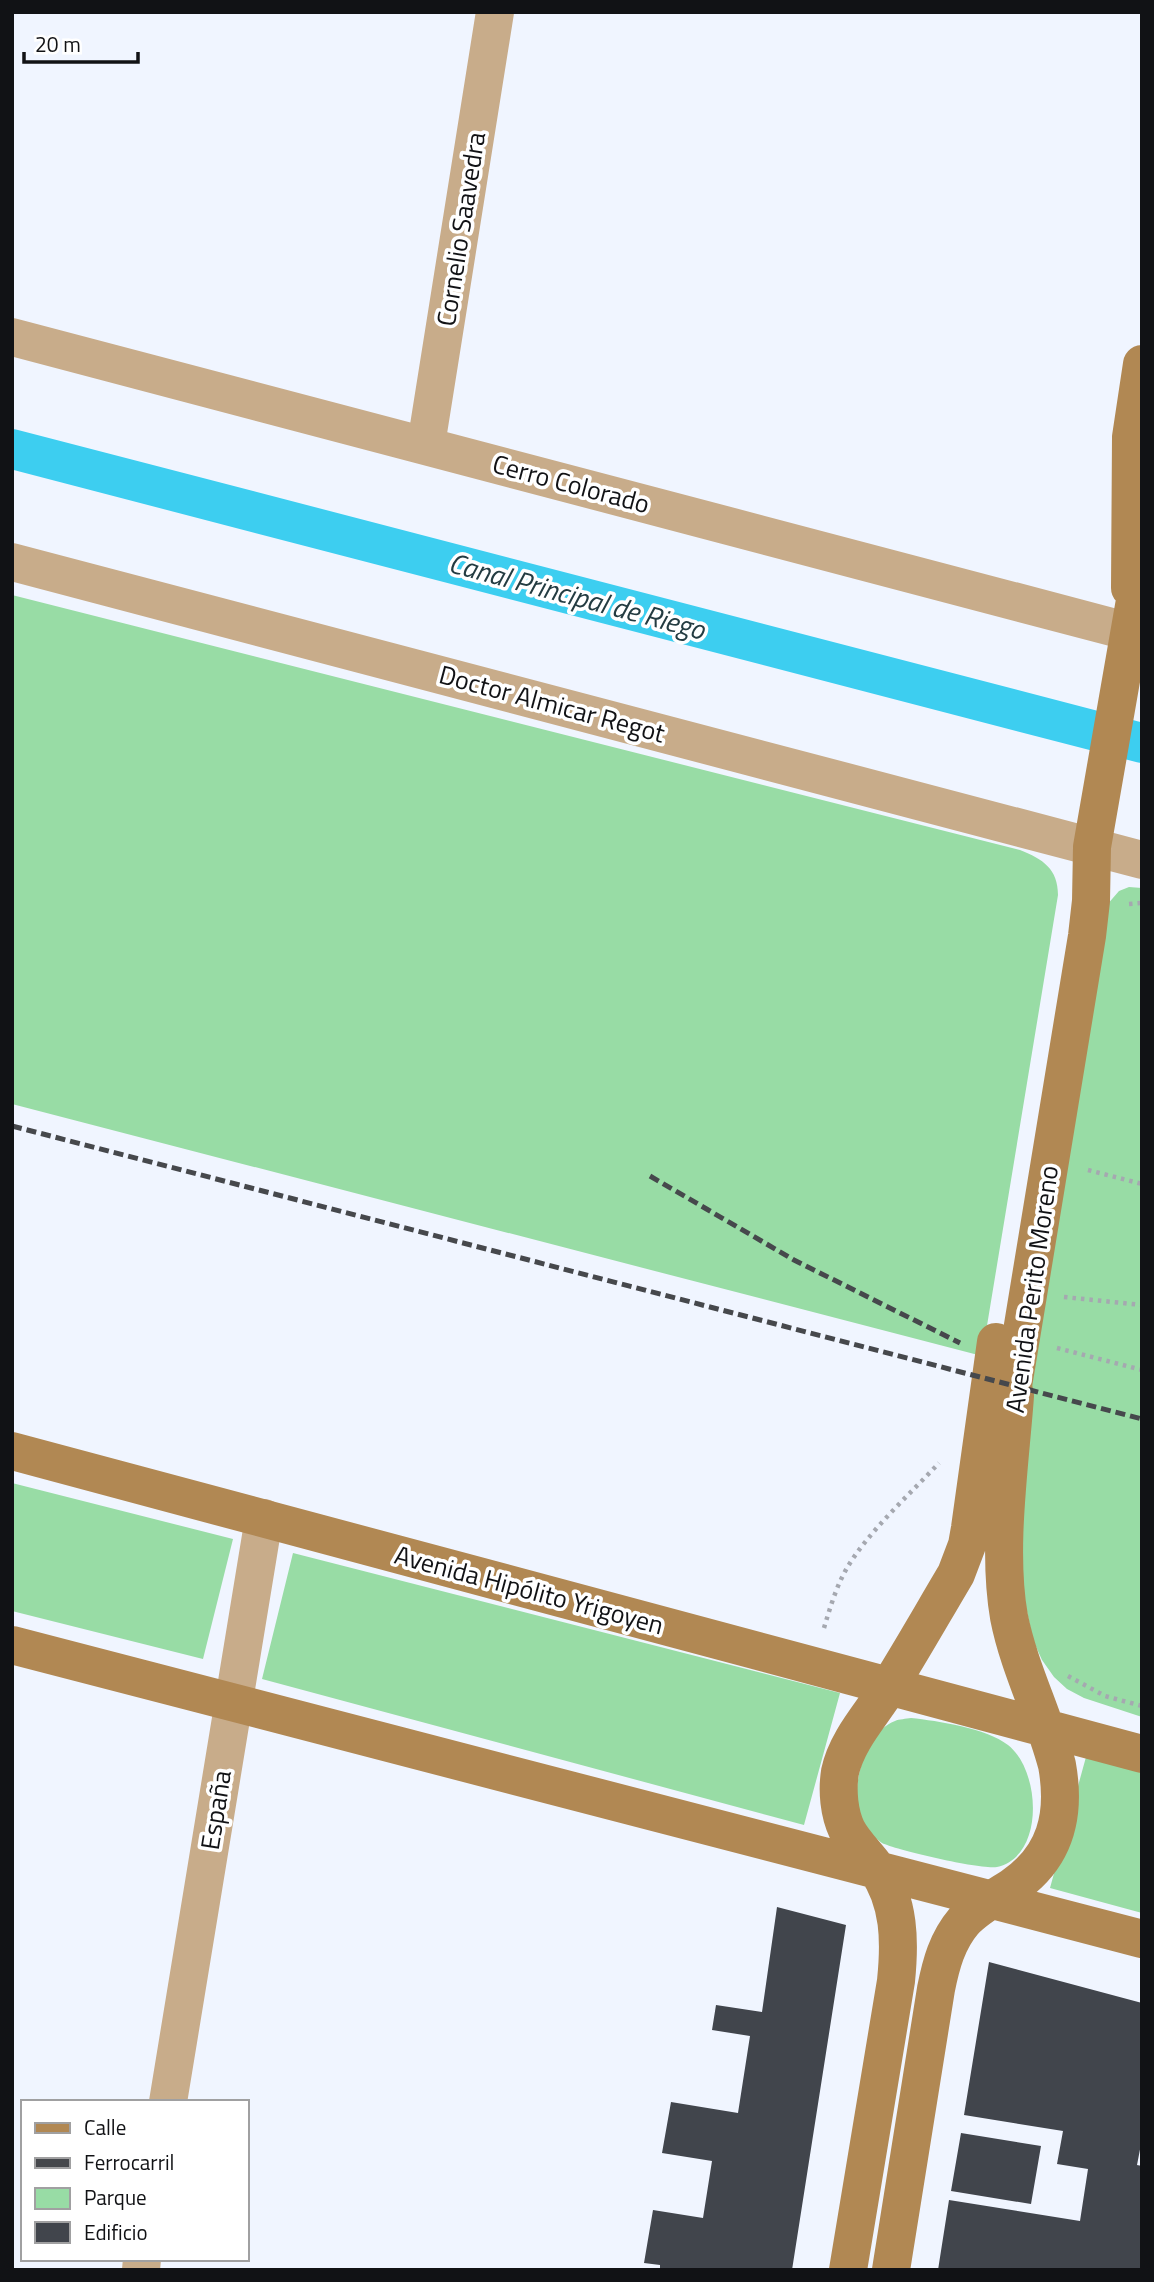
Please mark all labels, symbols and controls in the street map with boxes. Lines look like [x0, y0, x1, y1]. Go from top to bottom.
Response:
scale bar [24, 21, 138, 65]
text: 20 m [35, 28, 81, 60]
street label: Cornelio Saavedra [426, 129, 495, 329]
street label: Cerro Colorado [488, 444, 654, 523]
water label: Canal Principal de Riego [444, 541, 711, 651]
street label: Doctor Almicar Regot [435, 655, 669, 752]
street label: Avenida Perito Moreno [995, 1163, 1068, 1415]
street label: Avenida Hipólito Yrigoyen [390, 1535, 668, 1644]
street label: España [190, 1767, 241, 1853]
legend [21, 2100, 248, 2261]
text: Calle [84, 2111, 126, 2143]
text: Ferrocarril [84, 2146, 174, 2178]
text: Parque [84, 2181, 147, 2213]
text: Edificio [84, 2216, 148, 2248]

